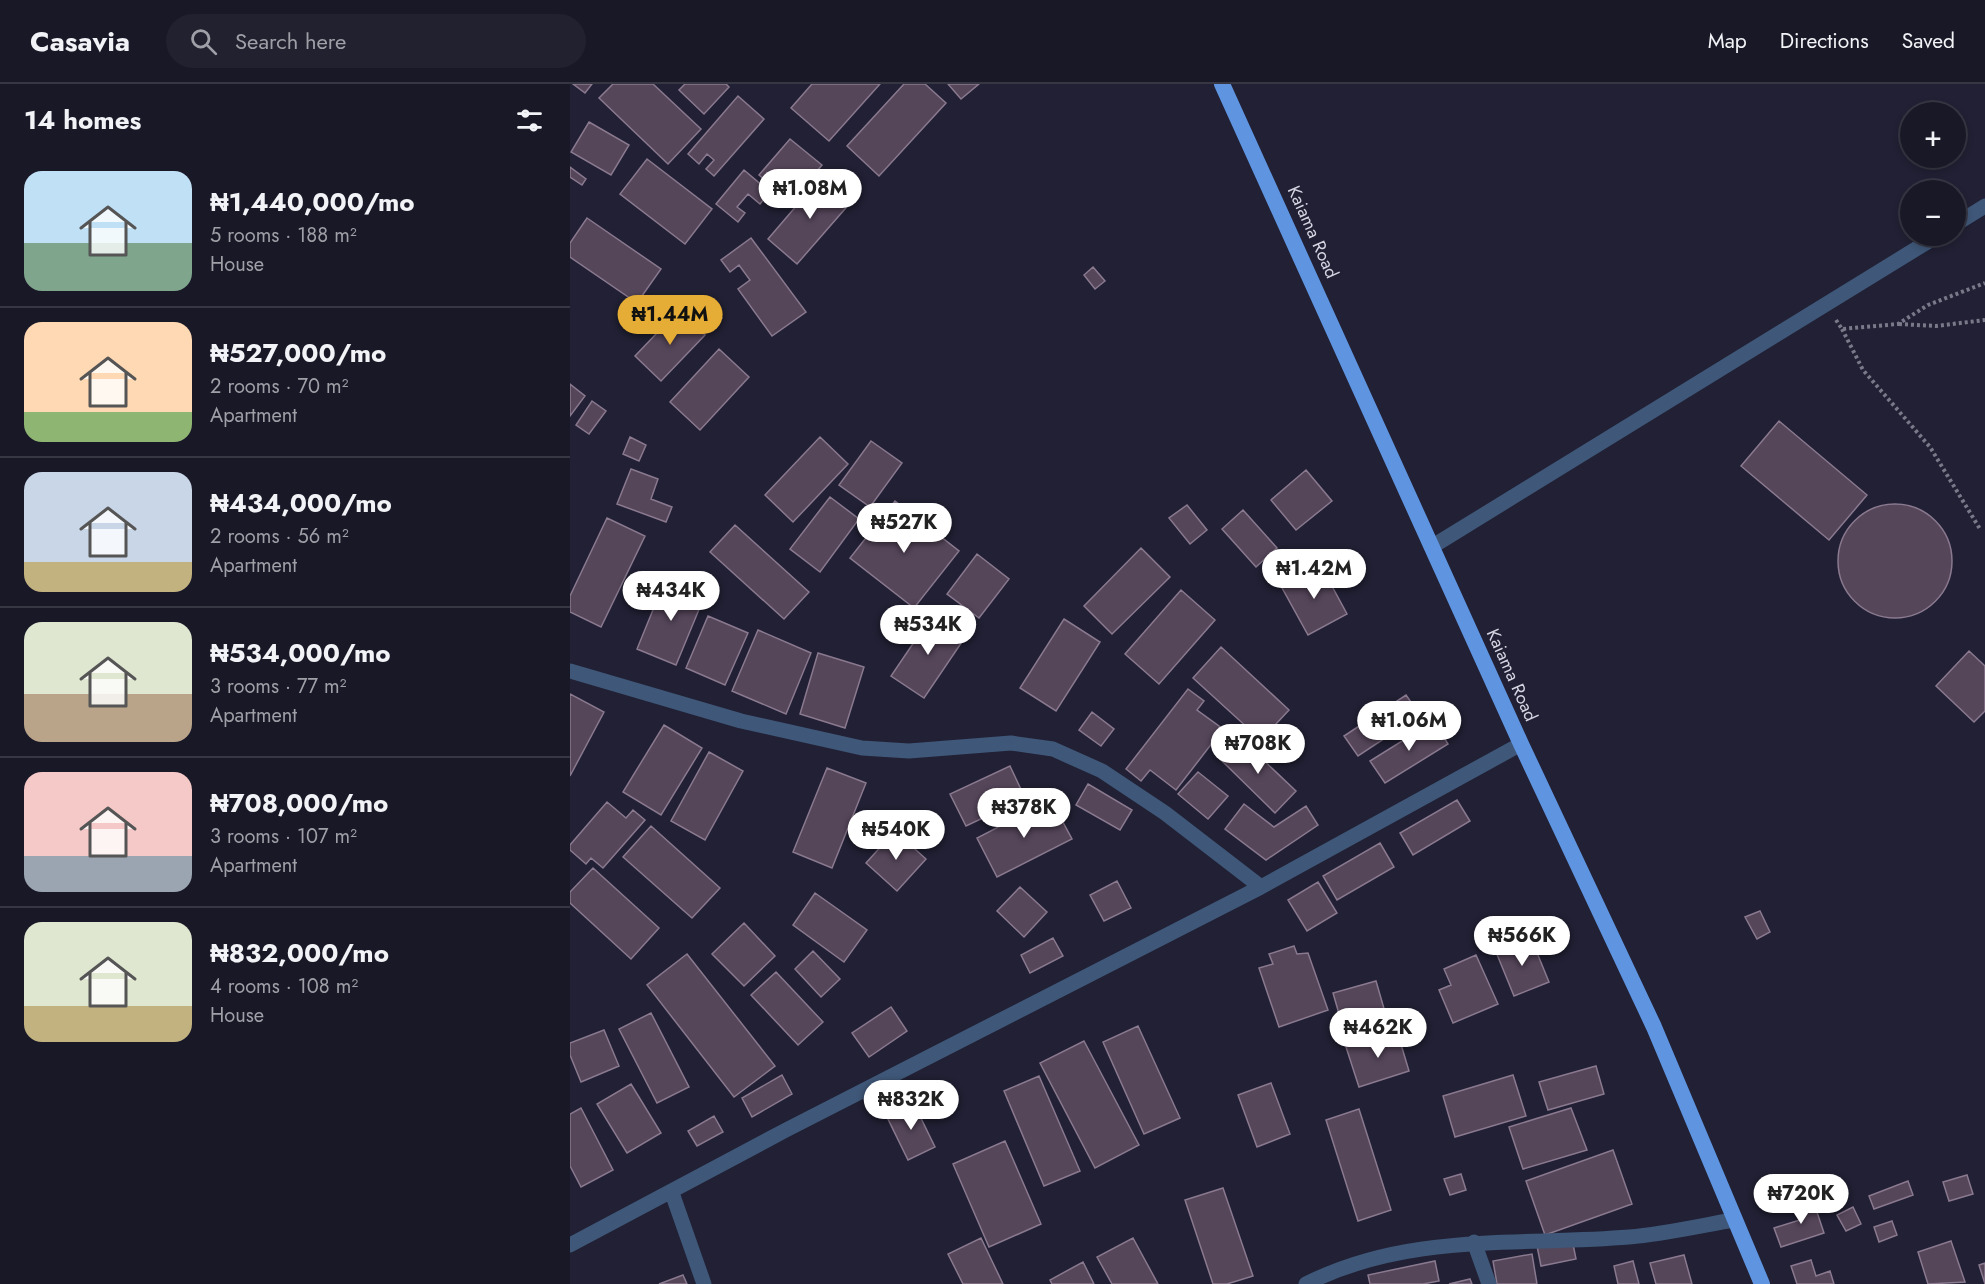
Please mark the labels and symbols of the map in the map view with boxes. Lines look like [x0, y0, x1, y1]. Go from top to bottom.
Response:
pin: ₦1.08M [761, 169, 859, 220]
street label: Kaiama Road [1281, 181, 1345, 283]
pin: ₦1.44M [621, 295, 719, 346]
pin: ₦527K [862, 503, 946, 554]
pin: ₦1.42M [1265, 549, 1363, 600]
pin: ₦434K [629, 571, 713, 622]
pin: ₦534K [886, 605, 970, 656]
street label: Kaiama Road [1480, 624, 1544, 726]
pin: ₦1.06M [1360, 701, 1458, 752]
pin: ₦708K [1216, 724, 1300, 775]
pin: ₦378K [982, 788, 1066, 839]
pin: ₦540K [854, 810, 938, 861]
pin: ₦566K [1480, 916, 1564, 967]
pin: ₦462K [1336, 1008, 1420, 1059]
pin: ₦832K [869, 1080, 953, 1131]
pin: ₦720K [1759, 1174, 1843, 1225]

